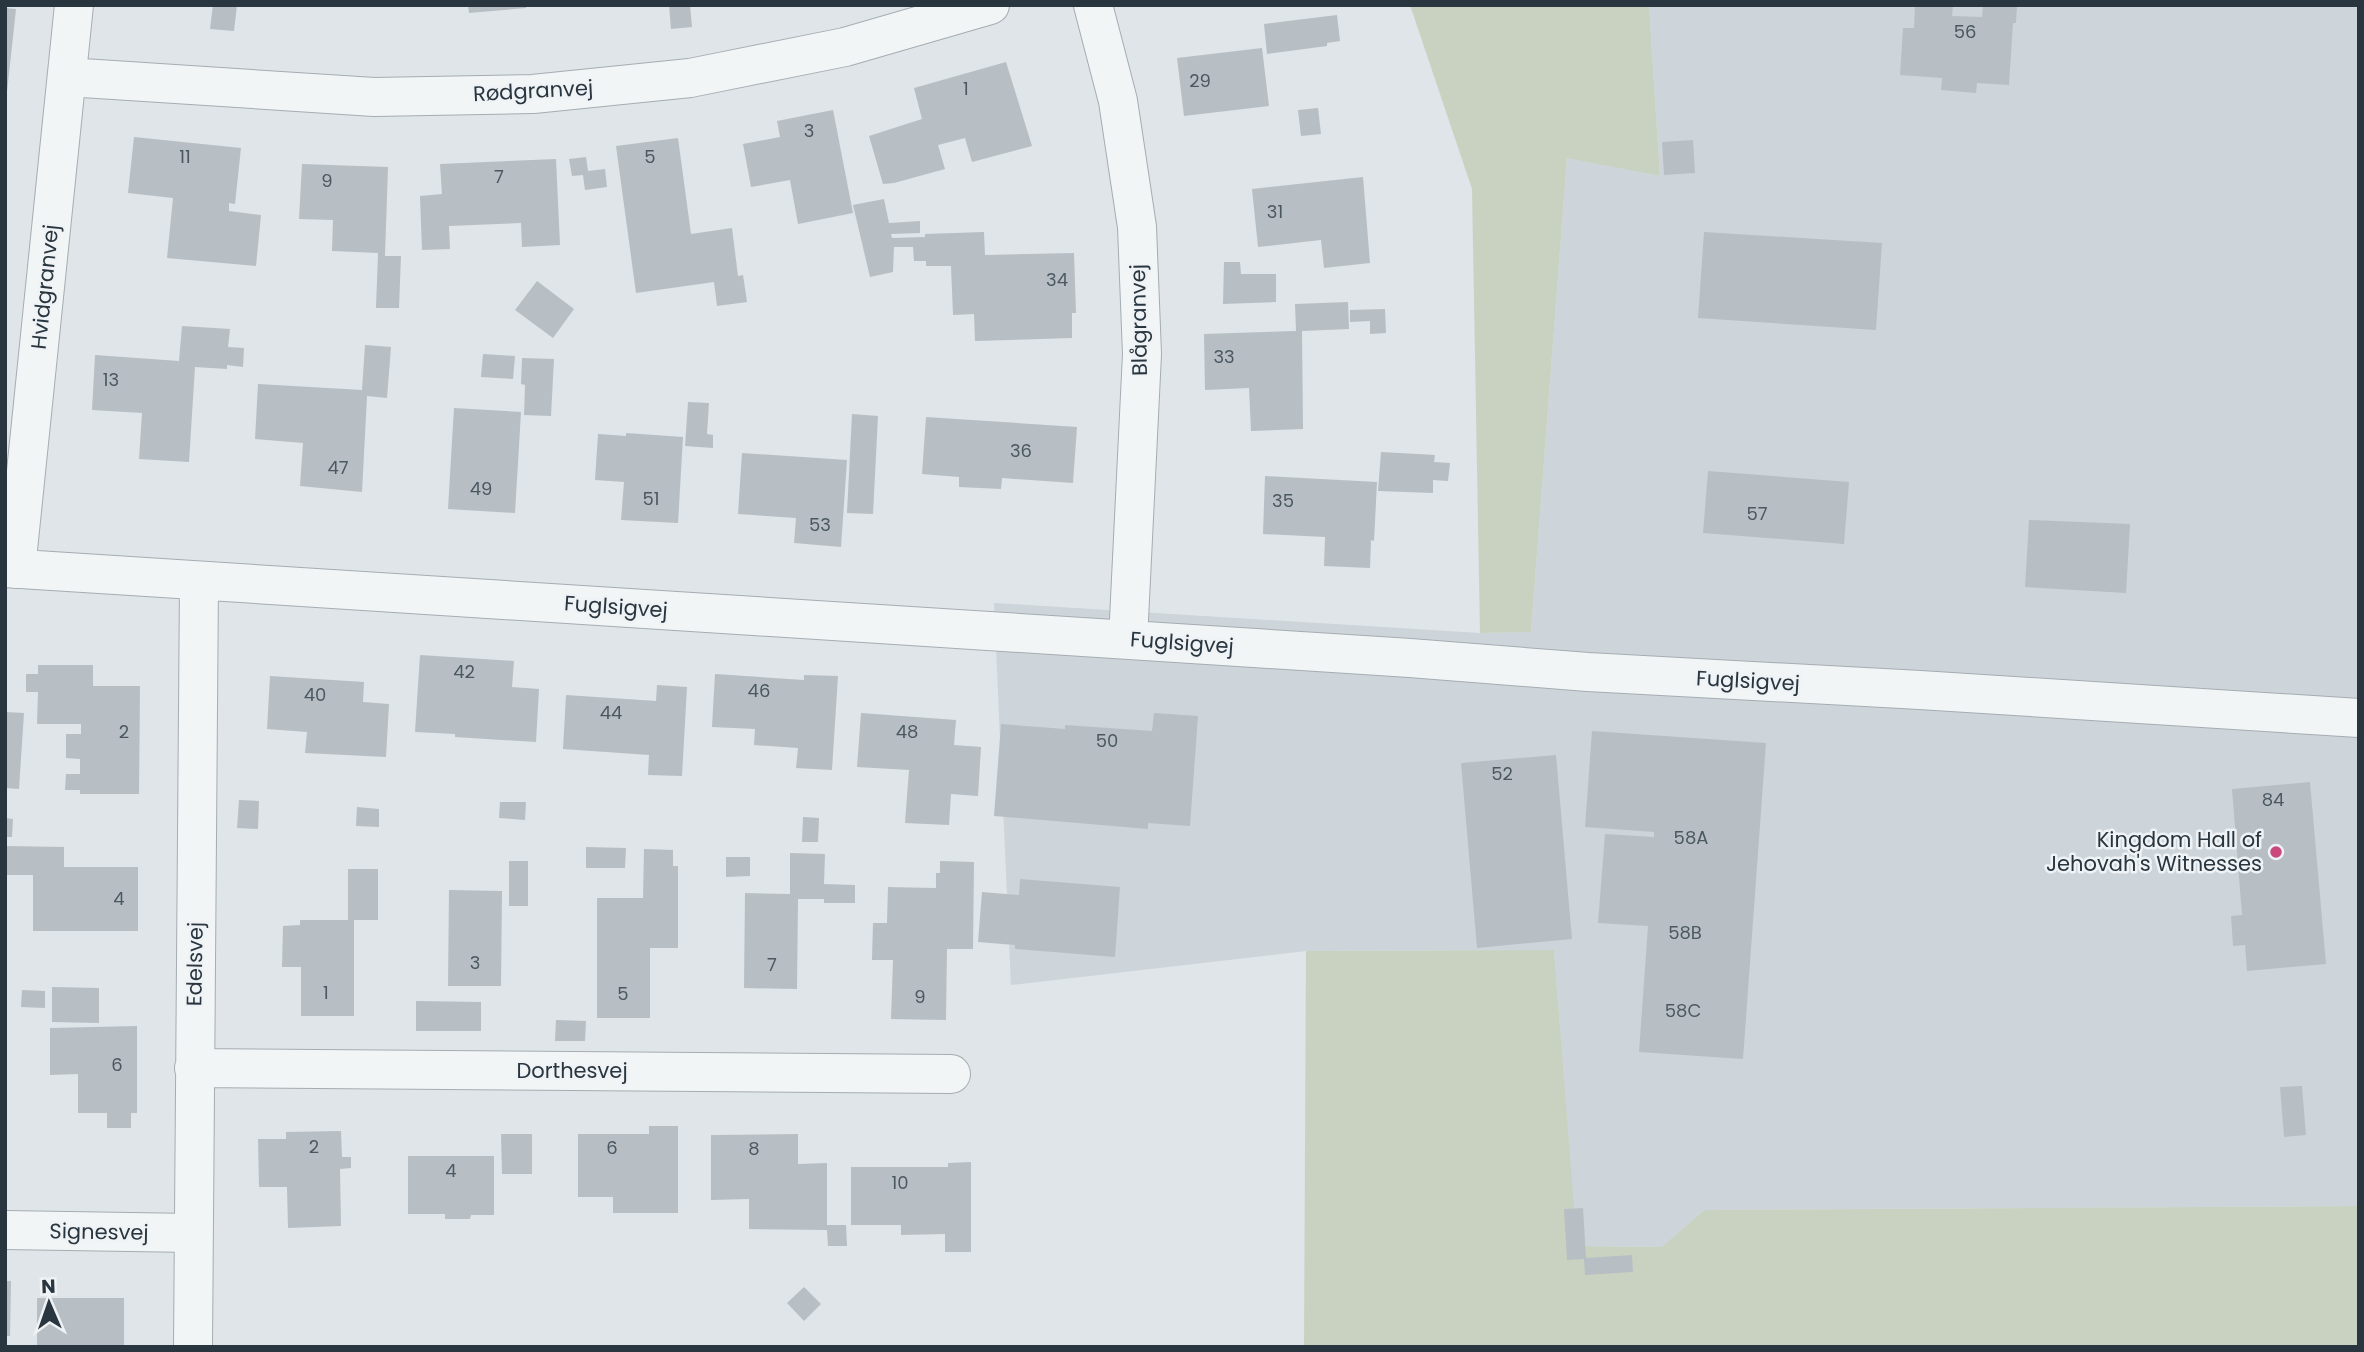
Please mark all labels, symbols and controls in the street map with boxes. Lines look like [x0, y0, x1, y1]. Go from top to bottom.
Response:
house number: 56 [1954, 19, 1976, 44]
house number: 29 [1189, 68, 1211, 93]
street label: Rødgranvej [472, 73, 594, 108]
house number: 1 [963, 76, 969, 101]
house number: 3 [804, 118, 814, 143]
house number: 11 [179, 144, 191, 169]
house number: 5 [644, 144, 656, 169]
house number: 7 [494, 164, 504, 189]
house number: 9 [321, 168, 333, 193]
house number: 31 [1267, 199, 1283, 224]
street label: Hvidgranvej [24, 223, 65, 351]
street label: Blågranvej [1123, 264, 1154, 376]
house number: 34 [1046, 267, 1068, 292]
house number: 33 [1213, 344, 1235, 369]
house number: 13 [103, 367, 119, 392]
house number: 36 [1010, 438, 1032, 463]
house number: 47 [327, 455, 349, 480]
house number: 49 [470, 476, 492, 501]
house number: 51 [642, 486, 660, 511]
house number: 35 [1272, 488, 1294, 513]
house number: 57 [1746, 501, 1768, 526]
house number: 53 [809, 512, 831, 537]
street label: Fuglsigvej [563, 588, 669, 625]
street label: Fuglsigvej [1129, 624, 1235, 661]
house number: 42 [453, 659, 475, 684]
street label: Fuglsigvej [1695, 663, 1801, 698]
house number: 46 [748, 678, 770, 703]
house number: 40 [304, 682, 326, 707]
house number: 44 [600, 700, 622, 725]
house number: 2 [119, 719, 129, 744]
house number: 48 [896, 719, 918, 744]
house number: 50 [1096, 728, 1118, 753]
house number: 52 [1491, 761, 1513, 786]
house number: 84 [2262, 787, 2284, 812]
house number: 58A [1674, 825, 1708, 850]
place label: Kingdom Hall of Jehovah's Witnesses [2046, 825, 2262, 878]
marker: Kingdom Hall of Jehovah's Witnesses [2268, 844, 2284, 860]
house number: 4 [113, 886, 125, 911]
house number: 58B [1668, 920, 1702, 945]
street label: Edelsvej [179, 922, 210, 1006]
house number: 3 [470, 950, 480, 975]
house number: 7 [767, 952, 777, 977]
house number: 1 [323, 980, 329, 1005]
house number: 5 [617, 981, 629, 1006]
house number: 9 [914, 984, 926, 1009]
house number: 58C [1665, 998, 1701, 1023]
house number: 6 [111, 1052, 123, 1077]
street label: Dorthesvej [516, 1056, 628, 1085]
house number: 2 [309, 1134, 319, 1159]
house number: 6 [606, 1135, 618, 1160]
house number: 8 [748, 1136, 760, 1161]
house number: 4 [445, 1158, 457, 1183]
house number: 10 [891, 1170, 909, 1195]
street label: Signesvej [49, 1216, 149, 1247]
north arrow [14, 1268, 84, 1338]
text: N [41, 1273, 56, 1300]

